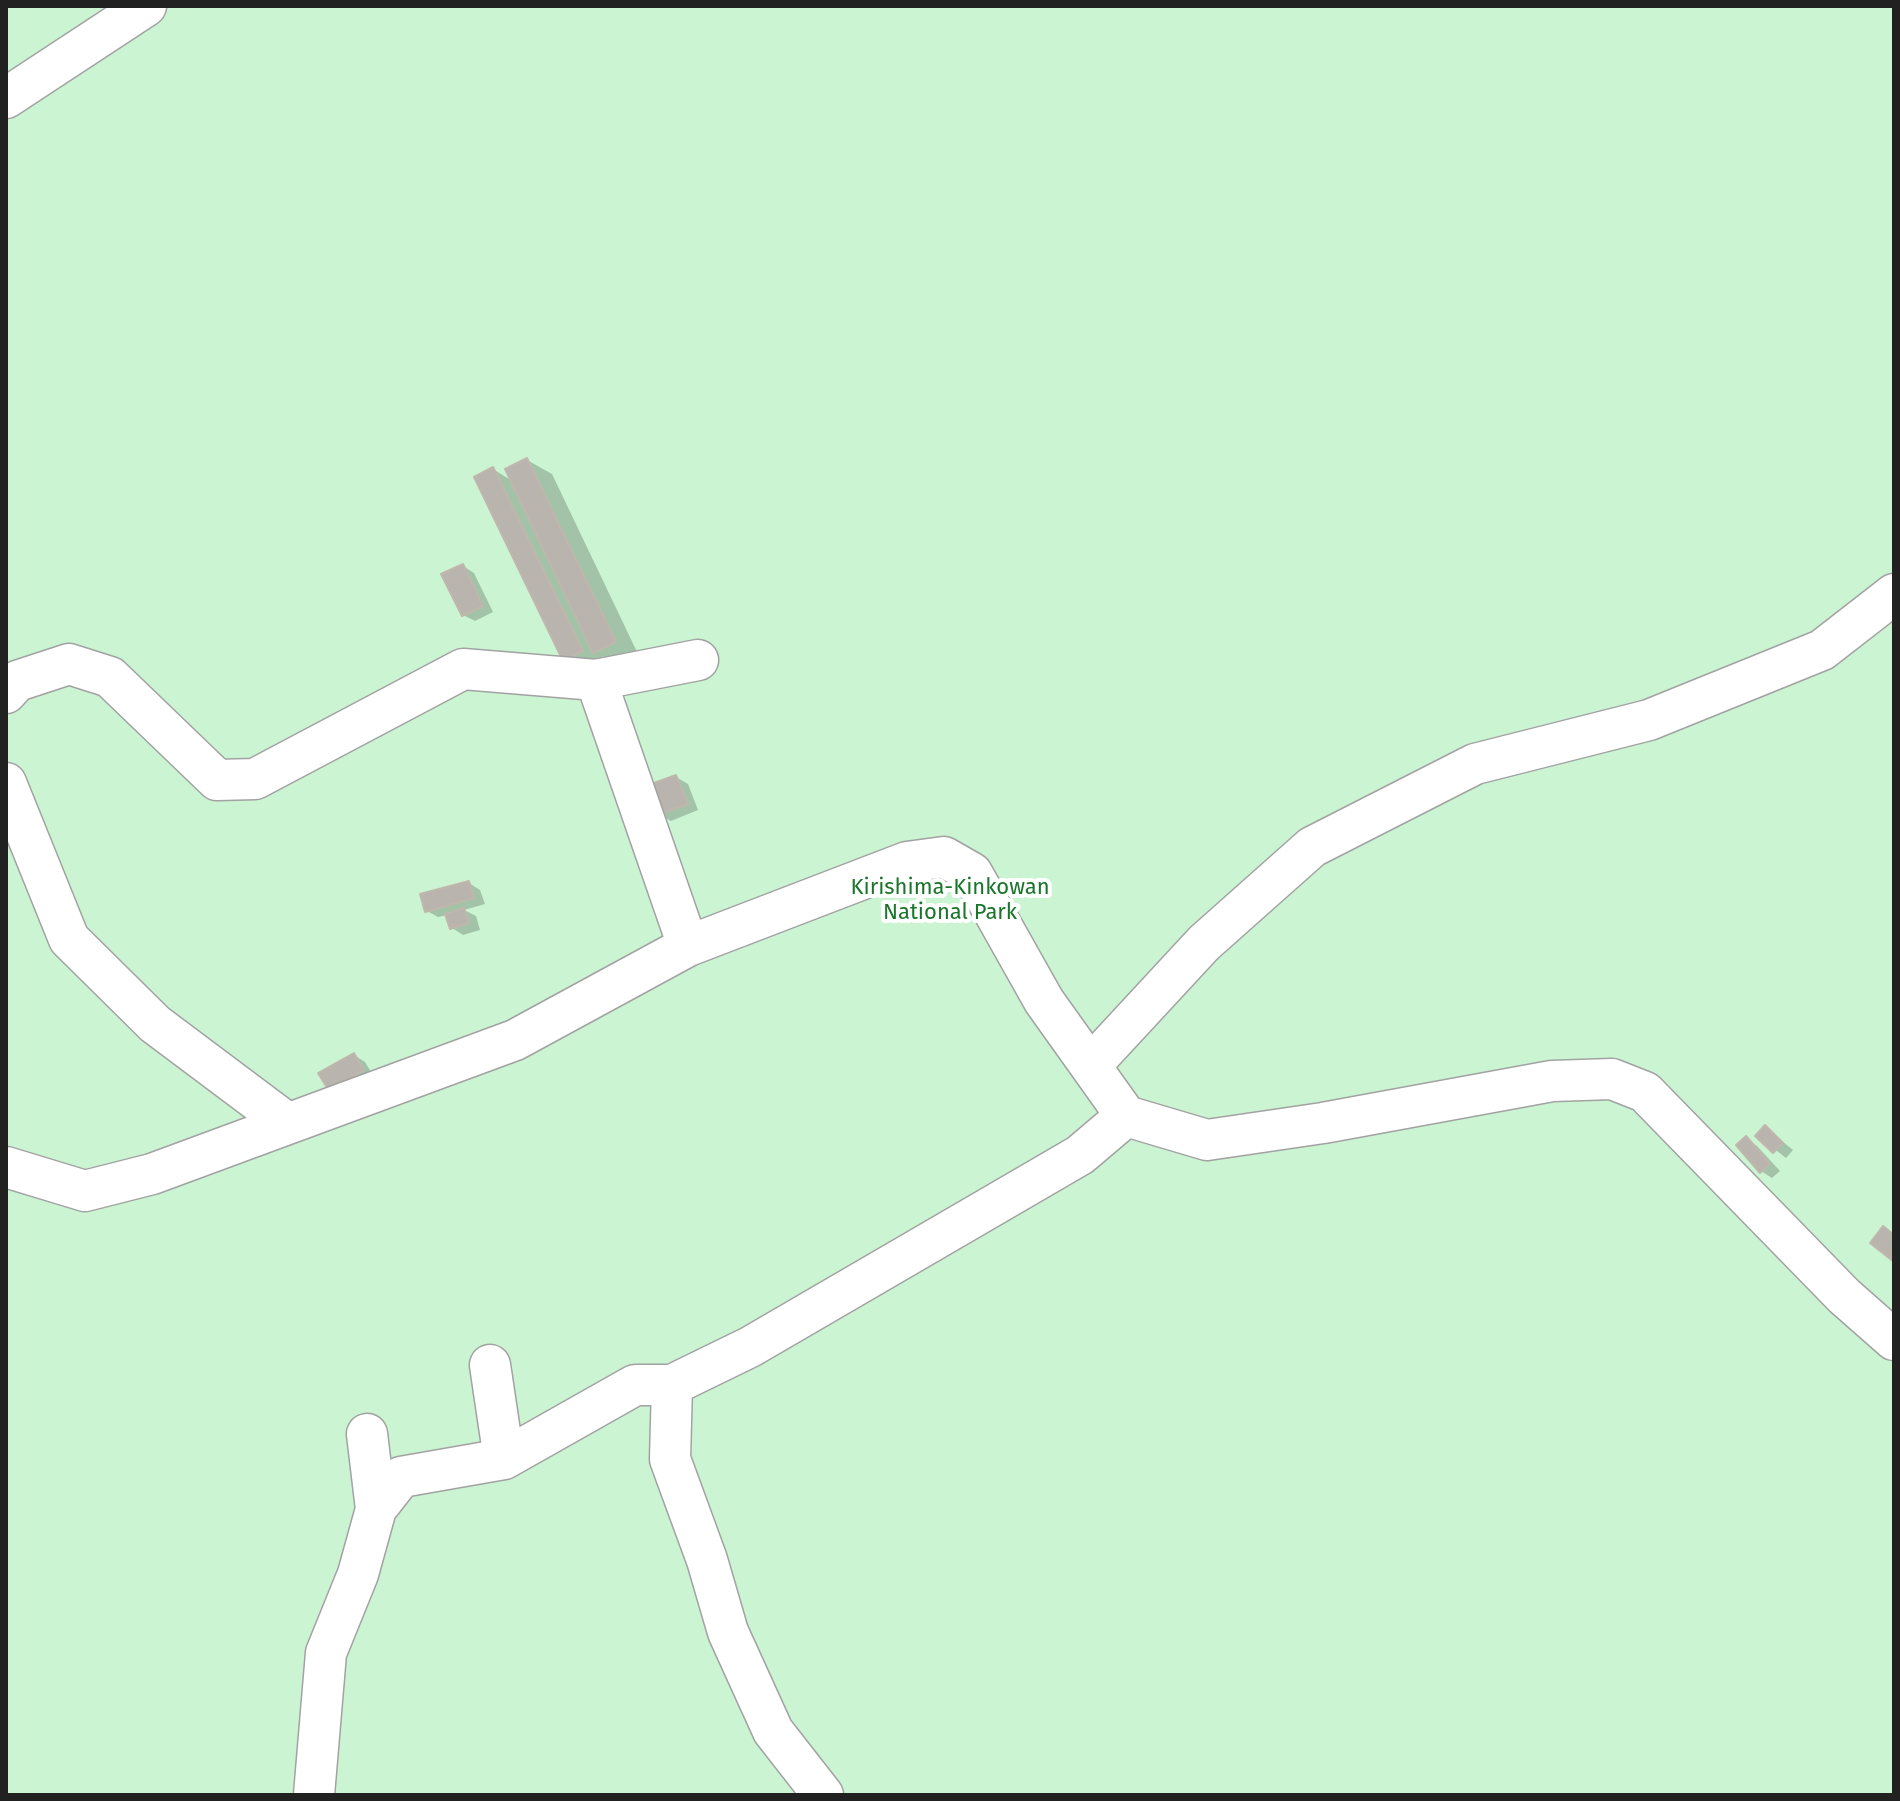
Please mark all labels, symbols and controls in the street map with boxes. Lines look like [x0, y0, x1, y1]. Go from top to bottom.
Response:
park label: Kirishima-Kinkowan National Park [850, 875, 1050, 926]

